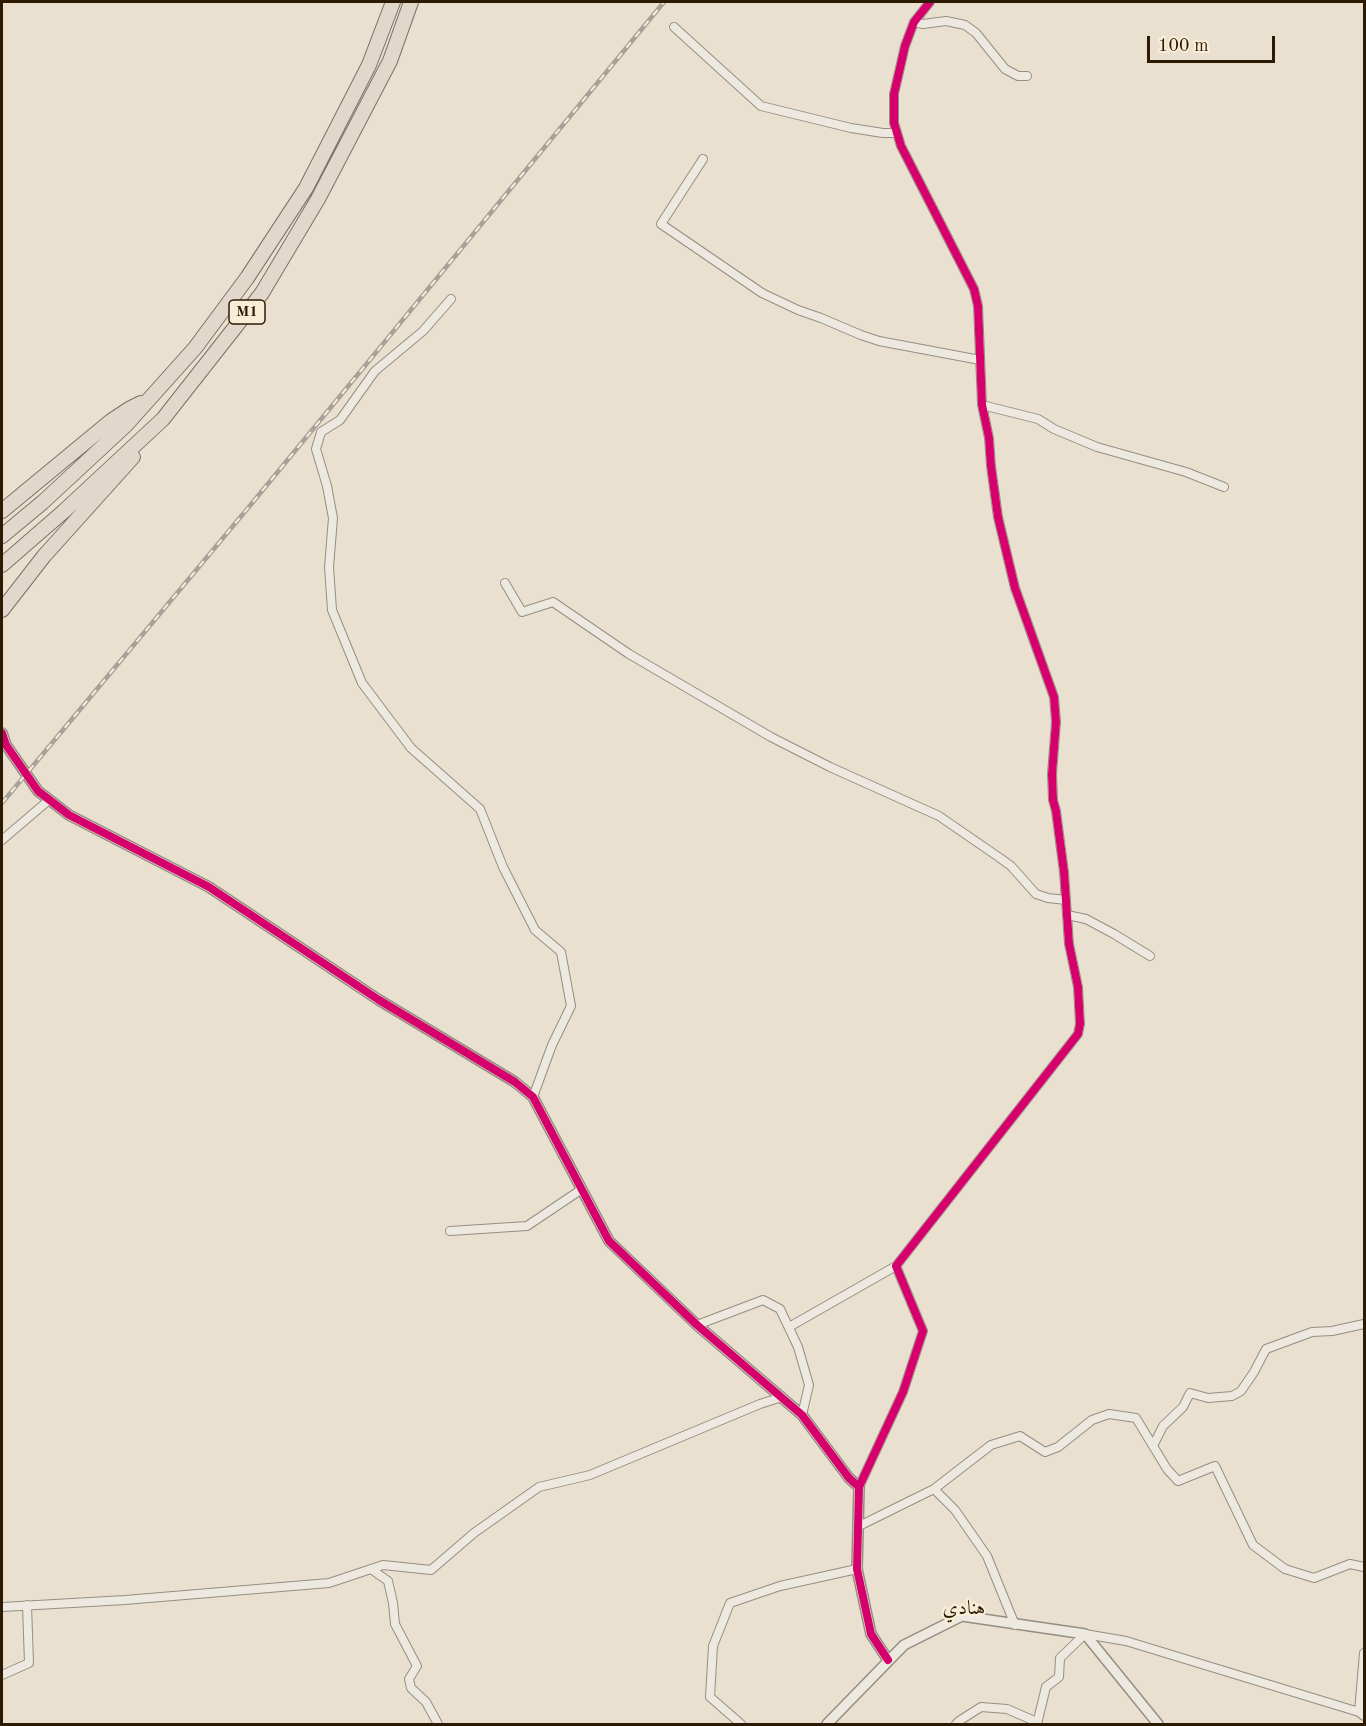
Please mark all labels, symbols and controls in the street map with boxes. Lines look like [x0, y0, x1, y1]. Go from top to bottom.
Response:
scale bar [1150, 24, 1278, 62]
text: 100 m [1158, 37, 1209, 55]
road number: M1 [229, 300, 265, 324]
district label: هنادي [943, 1597, 985, 1621]

